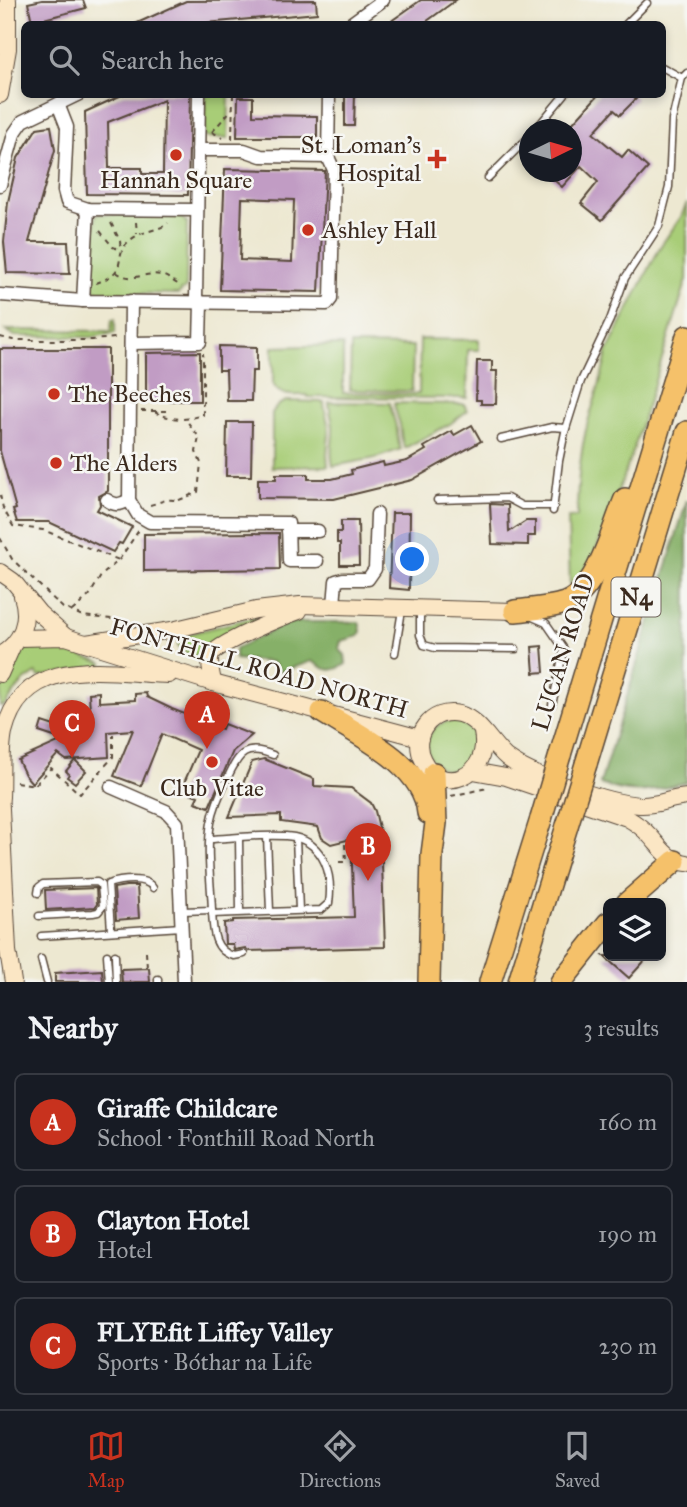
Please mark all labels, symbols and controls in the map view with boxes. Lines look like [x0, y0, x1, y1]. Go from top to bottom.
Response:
search box [21, 21, 666, 98]
icon: search [45, 41, 83, 79]
text: Search here [101, 44, 224, 76]
north arrow [519, 119, 582, 182]
place label: St. Loman's Hospital [301, 130, 421, 188]
marker: Hannah Square [168, 147, 184, 163]
marker: St. Loman's Hospital [427, 149, 447, 169]
place label: Hannah Square [100, 165, 252, 195]
place label: Ashley Hall [321, 215, 437, 245]
marker: Ashley Hall [300, 222, 316, 238]
place label: The Beeches [68, 379, 191, 409]
marker: The Beeches [46, 386, 62, 402]
place label: The Alders [70, 448, 177, 478]
marker: The Alders [48, 455, 64, 471]
your location [395, 542, 429, 576]
street label: LUCAN ROAD [525, 569, 601, 735]
road number: N4 [612, 578, 660, 617]
street label: FONTHILL ROAD NORTH [107, 612, 411, 724]
pin: A [184, 691, 230, 749]
pin: C [49, 700, 95, 758]
marker: Club Vitae [204, 754, 220, 770]
place label: Club Vitae [160, 773, 264, 803]
pin: B [345, 823, 391, 881]
map controls [603, 898, 666, 961]
button: layers [603, 898, 666, 961]
text: Nearby [28, 1010, 118, 1046]
text: 3 results [583, 1014, 659, 1042]
text: Giraffe Childcare [97, 1092, 278, 1124]
text: A [45, 1108, 61, 1136]
text: 160 m [599, 1108, 657, 1136]
text: School · Fonthill Road North [97, 1124, 375, 1152]
text: Clayton Hotel [97, 1204, 249, 1236]
text: B [45, 1220, 61, 1248]
text: 190 m [598, 1220, 657, 1248]
text: Hotel [97, 1236, 152, 1264]
text: FLYEfit Liffey Valley [97, 1316, 332, 1348]
text: C [45, 1332, 61, 1360]
text: 230 m [599, 1332, 657, 1360]
text: Sports · Bóthar na Life [97, 1348, 312, 1376]
tab: Map [87, 1427, 125, 1492]
tab: Directions [299, 1427, 381, 1492]
tab: Saved [555, 1427, 600, 1492]

